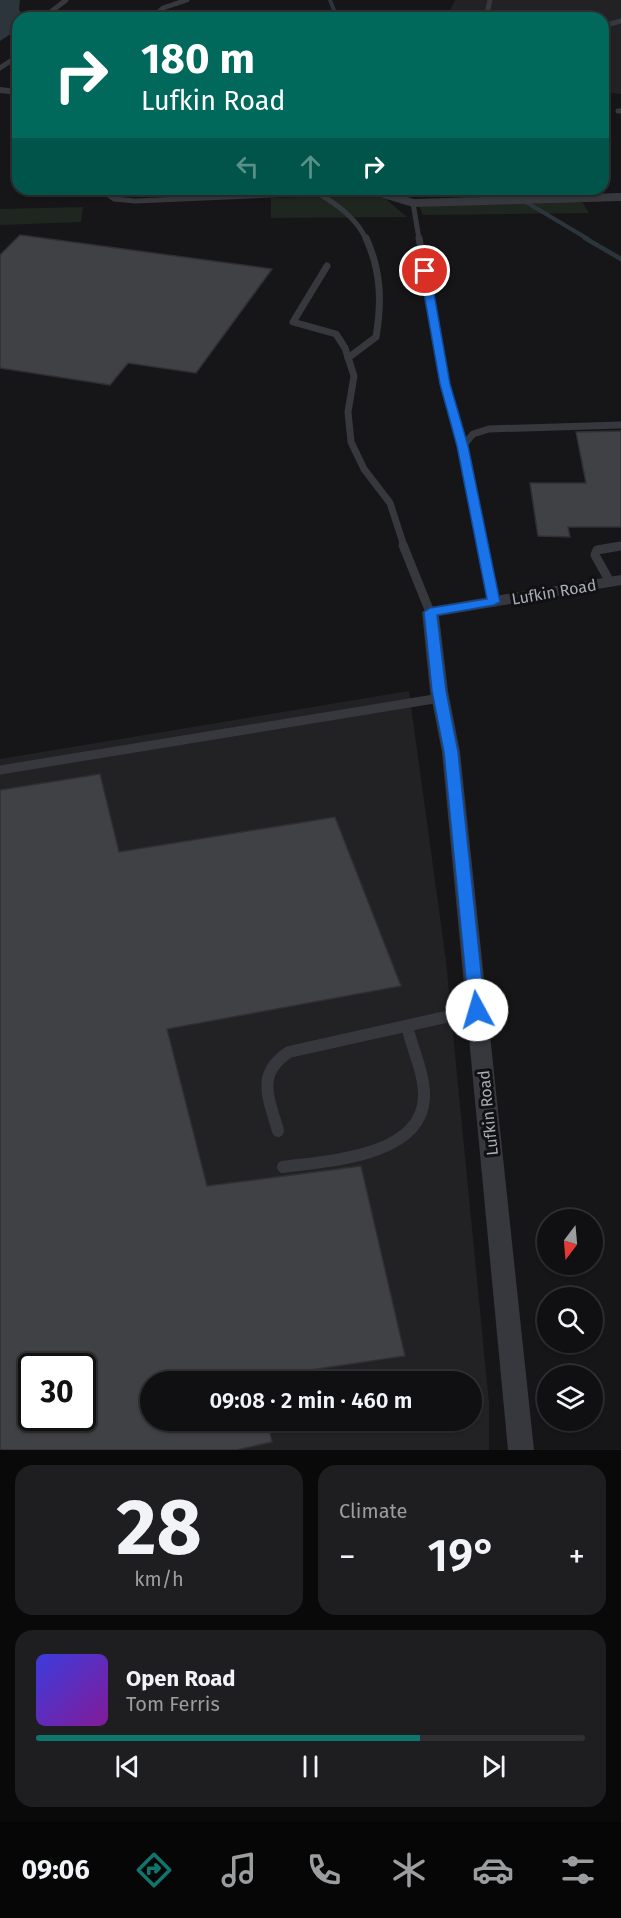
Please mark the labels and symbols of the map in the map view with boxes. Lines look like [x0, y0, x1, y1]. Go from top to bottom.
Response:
pin [399, 245, 450, 296]
street label: Lufkin Road [510, 575, 598, 609]
position arrow [445, 978, 509, 1042]
street label: Lufkin Road [474, 1069, 502, 1157]
north arrow [537, 1209, 603, 1275]
speed limit sign: 30 [18, 1353, 96, 1431]

